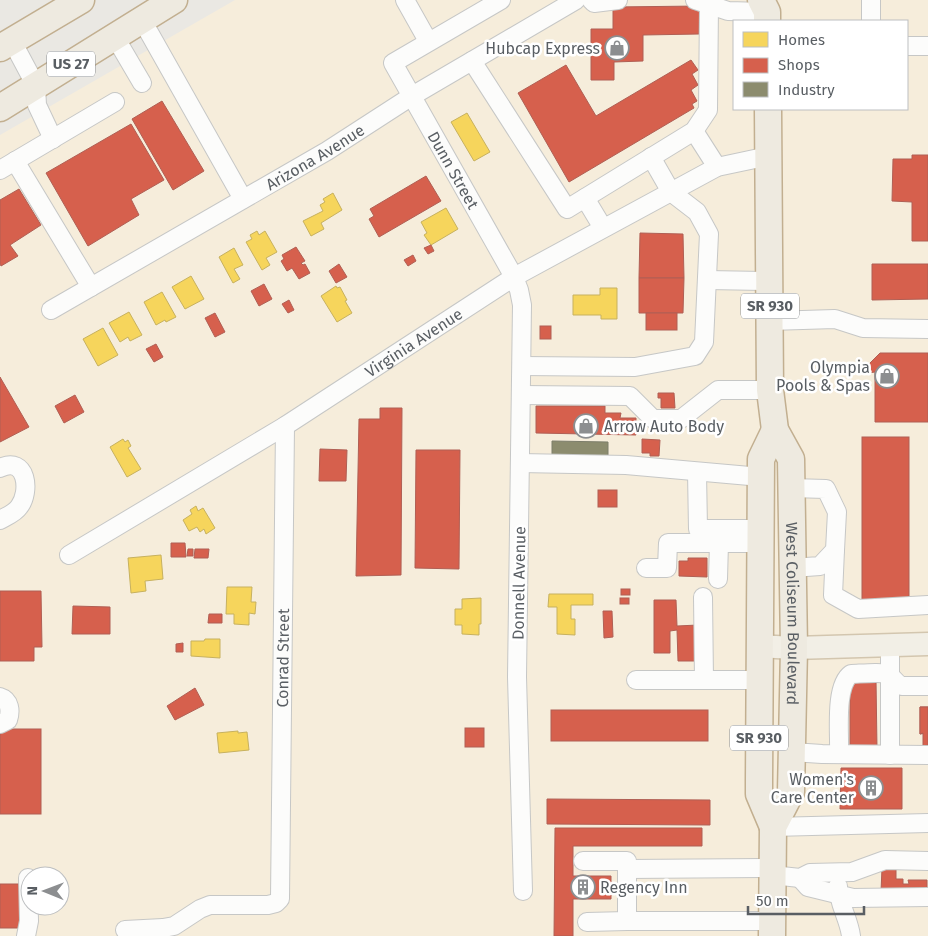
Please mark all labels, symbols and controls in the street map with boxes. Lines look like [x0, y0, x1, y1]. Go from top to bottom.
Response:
legend [733, 20, 908, 110]
text: Homes [778, 31, 825, 49]
shop icon: Hubcap Express [604, 35, 630, 61]
place label: Hubcap Express [485, 39, 600, 58]
road number: US 27 [47, 52, 95, 76]
text: Shops [778, 56, 820, 74]
text: Industry [778, 81, 835, 99]
street label: Arizona Avenue [262, 120, 368, 194]
street label: Dunn Street [424, 128, 483, 212]
road number: SR 930 [741, 294, 799, 318]
street label: Virginia Avenue [361, 304, 466, 381]
place label: Olympia Pools & Spas [776, 358, 870, 395]
shop icon: Olympia Pools & Spas [874, 363, 900, 389]
shop icon: Arrow Auto Body [573, 413, 599, 439]
place label: Arrow Auto Body [604, 417, 724, 436]
street label: West Coliseum Boulevard [782, 522, 804, 705]
street label: Donnell Avenue [509, 526, 529, 640]
street label: Conrad Street [273, 608, 293, 708]
road number: SR 930 [730, 726, 788, 750]
place label: Women's Care Center [771, 770, 855, 807]
building icon: Women's Care Center [858, 775, 884, 801]
north arrow [20, 866, 70, 916]
building icon: Regency Inn [570, 874, 596, 900]
place label: Regency Inn [600, 878, 688, 897]
scale bar [748, 884, 864, 916]
text: N [24, 886, 41, 896]
text: 50 m [756, 892, 789, 910]

